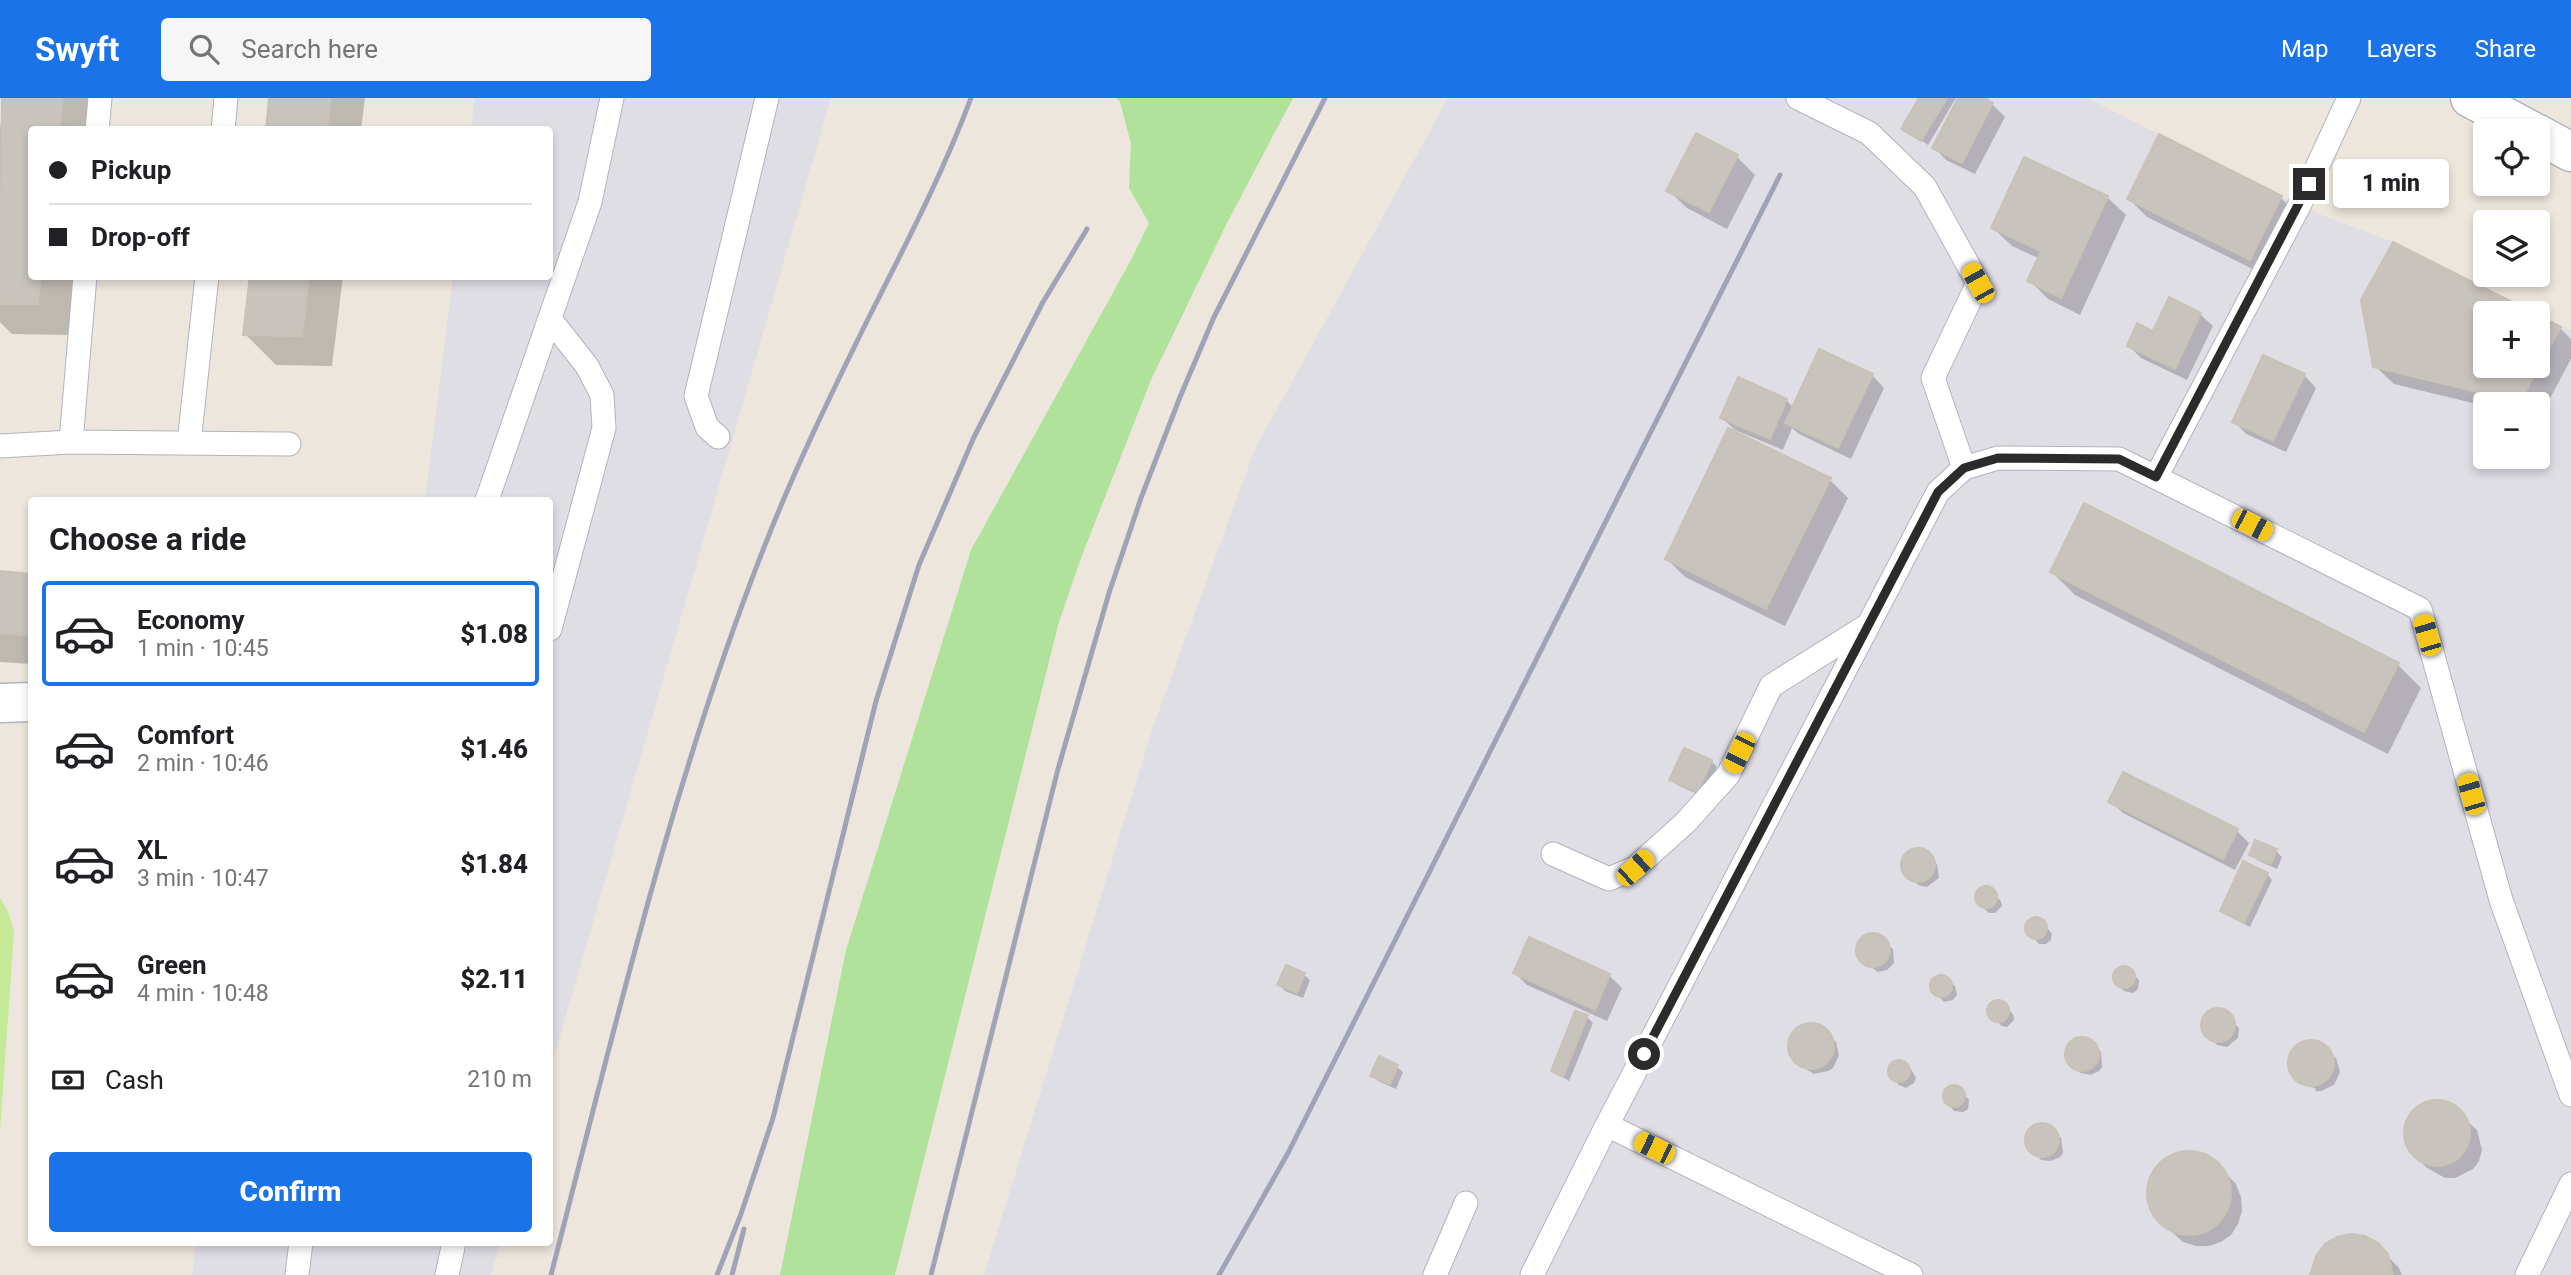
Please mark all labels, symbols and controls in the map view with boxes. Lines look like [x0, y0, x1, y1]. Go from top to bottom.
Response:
search box [161, 18, 651, 81]
text: Swyft [35, 30, 119, 69]
icon: search [185, 30, 223, 68]
text: Search here [241, 34, 378, 64]
text: Map [2281, 35, 2329, 63]
text: Layers [2367, 35, 2437, 63]
text: Share [2475, 35, 2536, 63]
map controls [2473, 119, 2550, 469]
button: locate [2473, 119, 2550, 196]
text: Pickup [91, 155, 171, 185]
callout: 1 min [2334, 160, 2449, 208]
route end [2293, 168, 2325, 200]
text: 1 min [2362, 170, 2420, 197]
button: layers [2473, 210, 2550, 287]
text: Drop-off [91, 222, 190, 252]
car [1959, 260, 1998, 306]
button: + [2473, 301, 2550, 378]
button: − [2473, 392, 2550, 469]
car [2229, 506, 2276, 544]
text: Choose a ride [49, 520, 246, 558]
icon: car [53, 602, 116, 665]
text: Economy [137, 605, 244, 635]
car [2412, 612, 2443, 658]
text: $1.08 [460, 619, 528, 649]
text: 1 min · 10:45 [137, 635, 269, 662]
icon: car [53, 717, 116, 780]
text: Comfort [137, 720, 234, 750]
car [1721, 730, 1758, 776]
text: $1.46 [460, 734, 528, 764]
text: 2 min · 10:46 [137, 750, 269, 777]
car [2456, 771, 2487, 817]
icon: car [53, 832, 116, 895]
text: XL [137, 835, 168, 865]
car [1613, 846, 1658, 890]
text: $1.84 [460, 849, 528, 879]
text: 3 min · 10:47 [137, 865, 269, 892]
icon: car [53, 947, 116, 1010]
text: Green [137, 950, 207, 980]
text: $2.11 [460, 964, 528, 994]
text: 4 min · 10:48 [137, 980, 269, 1007]
route start [1628, 1038, 1660, 1070]
icon: cash [49, 1061, 87, 1099]
text: Cash [105, 1065, 164, 1095]
text: 210 m [467, 1066, 532, 1093]
car [1631, 1129, 1678, 1167]
button: Confirm [49, 1152, 532, 1232]

